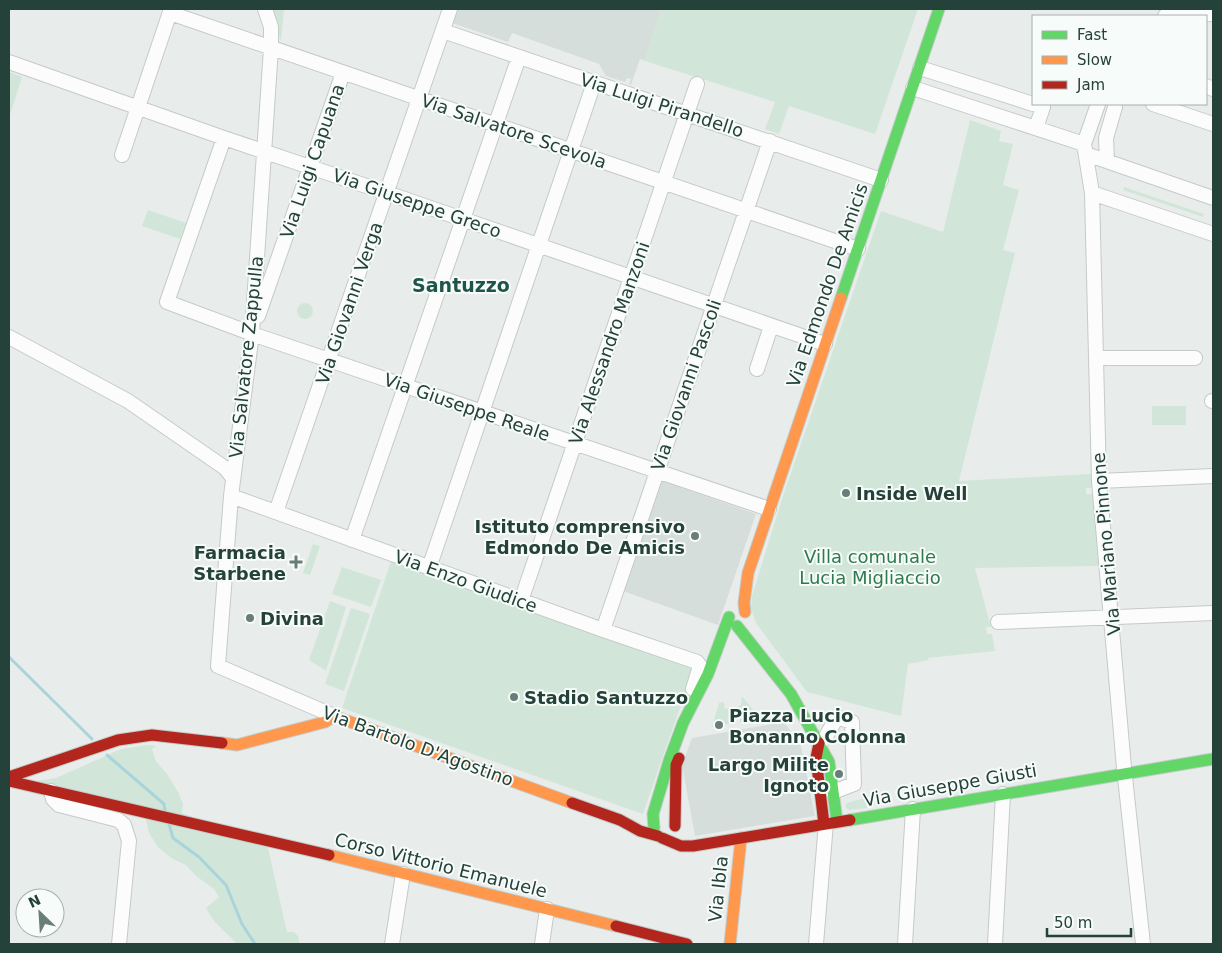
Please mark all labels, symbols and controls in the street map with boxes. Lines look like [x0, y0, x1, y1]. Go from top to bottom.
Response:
legend [1032, 15, 1207, 105]
text: Fast [1077, 26, 1107, 44]
text: Slow [1077, 51, 1112, 69]
street label: Via Luigi Pirandello [578, 69, 746, 141]
text: Jam [1076, 76, 1105, 94]
street label: Via Luigi Capuana [276, 81, 348, 241]
street label: Via Salvatore Scevola [418, 89, 610, 173]
street label: Via Giuseppe Greco [330, 164, 504, 242]
street label: Via Edmondo De Amicis [782, 180, 872, 390]
street label: Via Giovanni Verga [311, 219, 387, 387]
street label: Via Alessandro Manzoni [564, 239, 654, 447]
street label: Via Salvatore Zappulla [225, 255, 267, 459]
district label: Santuzzo [412, 274, 510, 296]
street label: Via Giovanni Pascoli [647, 296, 725, 474]
street label: Via Giuseppe Reale [381, 369, 553, 445]
street label: Via Mariano Pinnone [1088, 452, 1124, 636]
place label: Inside Well [856, 483, 968, 504]
marker: Inside Well [840, 487, 852, 499]
place label: Istituto comprensivo Edmondo De Amicis [475, 516, 685, 558]
marker: Istituto comprensivo Edmondo De Amicis [689, 530, 701, 542]
place label: Farmacia Starbene [193, 542, 286, 584]
street label: Via Enzo Giudice [392, 545, 540, 617]
park label: Villa comunale Lucia Migliaccio [799, 546, 941, 588]
marker: Farmacia Starbene [290, 556, 302, 568]
place label: Divina [260, 608, 324, 629]
marker: Divina [244, 612, 256, 624]
place label: Stadio Santuzzo [524, 687, 688, 708]
marker: Stadio Santuzzo [508, 691, 520, 703]
street label: Via Bartolo D'Agostino [320, 702, 516, 790]
place label: Piazza Lucio Bonanno Colonna [729, 705, 906, 747]
marker: Piazza Lucio Bonanno Colonna [713, 719, 725, 731]
place label: Largo Milite Ignoto [708, 754, 829, 796]
street label: Via Giuseppe Giusti [862, 759, 1038, 811]
marker: Largo Milite Ignoto [833, 768, 845, 780]
street label: Corso Vittorio Emanuele [333, 828, 549, 902]
street label: Via Ibla [704, 855, 732, 923]
north arrow [15, 888, 65, 938]
text: N [26, 891, 43, 911]
scale bar [1047, 906, 1131, 938]
text: 50 m [1054, 914, 1092, 932]

